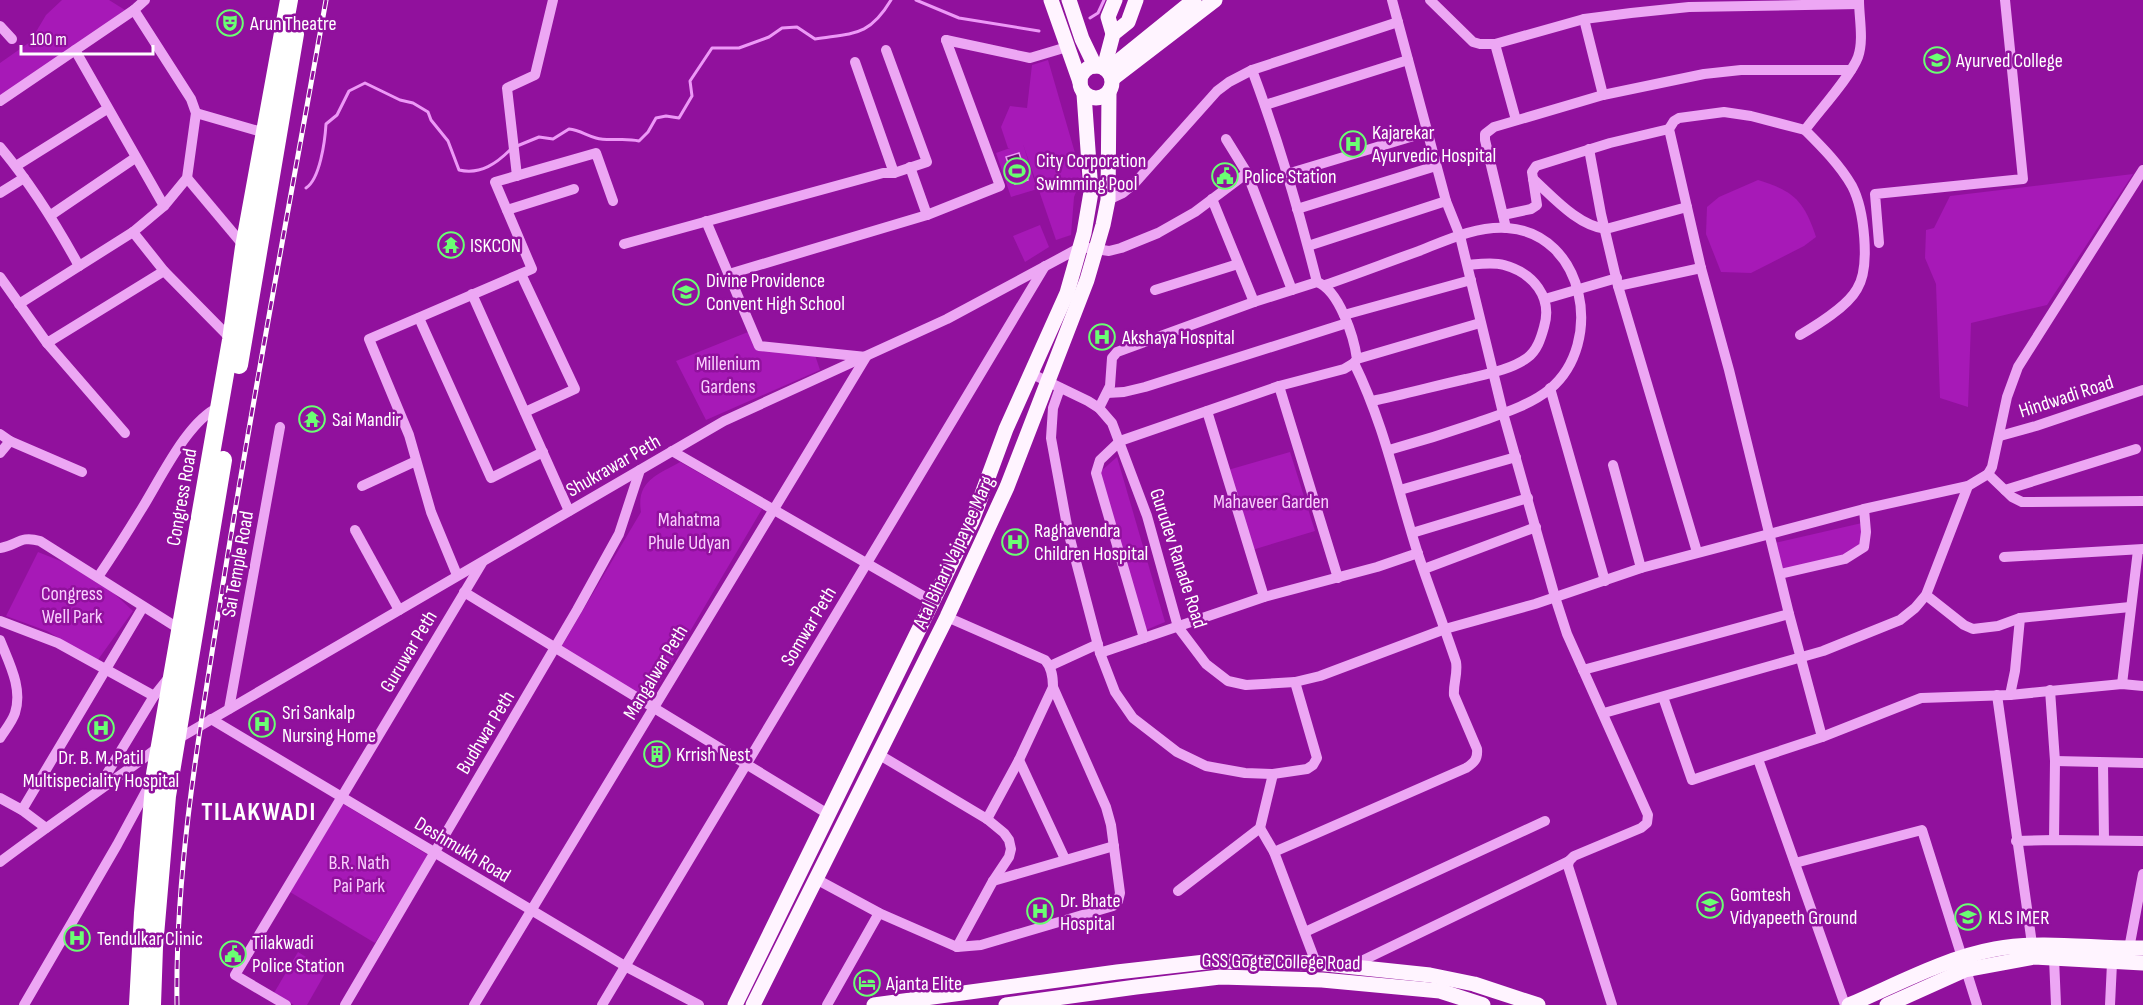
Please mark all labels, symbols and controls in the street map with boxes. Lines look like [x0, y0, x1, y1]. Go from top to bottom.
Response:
theatre icon: Arun Theatre [215, 8, 245, 38]
place label: Arun Theatre [249, 12, 337, 36]
scale bar [21, 18, 153, 56]
text: 100 m [30, 29, 67, 50]
school or university icon: Ayurved College [1922, 45, 1952, 75]
place label: Ayurved College [1955, 49, 2063, 73]
place label: Kajarekar Ayurvedic Hospital [1371, 121, 1496, 168]
hospital icon: Kajarekar Ayurvedic Hospital [1338, 129, 1368, 159]
place label: City Corporation Swimming Pool [1036, 149, 1146, 196]
sports icon: City Corporation Swimming Pool [1002, 156, 1032, 186]
public building icon: Police Station [1210, 161, 1240, 191]
place label: Police Station [1244, 165, 1337, 189]
temple icon: ISKCON [436, 230, 466, 260]
place label: ISKCON [470, 234, 521, 258]
place label: Divine Providence Convent High School [706, 269, 845, 316]
school or university icon: Divine Providence Convent High School [671, 277, 701, 307]
hospital icon: Akshaya Hospital [1087, 322, 1117, 352]
place label: Akshaya Hospital [1121, 326, 1235, 350]
park label: Millenium Gardens [696, 352, 760, 399]
street label: Hindwadi Road [2016, 370, 2117, 424]
temple icon: Sai Mandir [297, 404, 327, 434]
place label: Sai Mandir [332, 408, 401, 432]
street label: Shukrawar Peth [562, 429, 665, 502]
street label: Congress Road [162, 447, 202, 548]
street label: Atal Bihari Vajpayee Marg [908, 472, 1000, 634]
street label: Gurudev Ranade Road [1144, 485, 1212, 631]
park label: Mahaveer Garden [1213, 490, 1329, 514]
park label: Mahatma Phule Udyan [648, 508, 730, 555]
street label: Sai Temple Road [217, 509, 259, 619]
place label: Raghavendra Children Hospital [1034, 519, 1148, 566]
hospital icon: Raghavendra Children Hospital [1000, 527, 1030, 557]
park label: Congress Well Park [41, 582, 103, 629]
street label: Somwar Peth [776, 582, 842, 671]
street label: Guruwar Peth [375, 606, 443, 697]
street label: Mangalwar Peth [618, 621, 693, 724]
street label: Budhwar Peth [452, 687, 520, 778]
place label: Sri Sankalp Nursing Home [282, 701, 376, 748]
hospital icon: Sri Sankalp Nursing Home [247, 709, 277, 739]
hospital icon: Dr. B. M. Patil Multispeciality Hospital [86, 713, 116, 743]
building icon: Krrish Nest [642, 739, 672, 769]
place label: Krrish Nest [676, 743, 751, 767]
place label: Dr. B. M. Patil Multispeciality Hospital [23, 746, 179, 793]
district label: TILAKWADI [201, 797, 317, 828]
street label: Deshmukh Road [410, 812, 515, 888]
park label: B.R. Nath Pai Park [328, 851, 390, 898]
place label: Gomtesh Vidyapeeth Ground [1730, 883, 1857, 930]
place label: Dr. Bhate Hospital [1060, 889, 1121, 936]
school or university icon: Gomtesh Vidyapeeth Ground [1695, 890, 1725, 920]
hospital icon: Dr. Bhate Hospital [1025, 896, 1055, 926]
school or university icon: KLS IMER [1953, 902, 1983, 932]
place label: KLS IMER [1988, 906, 2049, 930]
hospital icon: Tendulkar Clinic [62, 923, 92, 953]
place label: Tendulkar Clinic [97, 927, 203, 951]
place label: Tilakwadi Police Station [252, 931, 345, 978]
public building icon: Tilakwadi Police Station [218, 939, 248, 969]
street label: GSS Gogte College Road [1201, 949, 1361, 975]
hotel icon: Ajanta Elite [852, 968, 882, 998]
place label: Ajanta Elite [885, 972, 962, 996]

